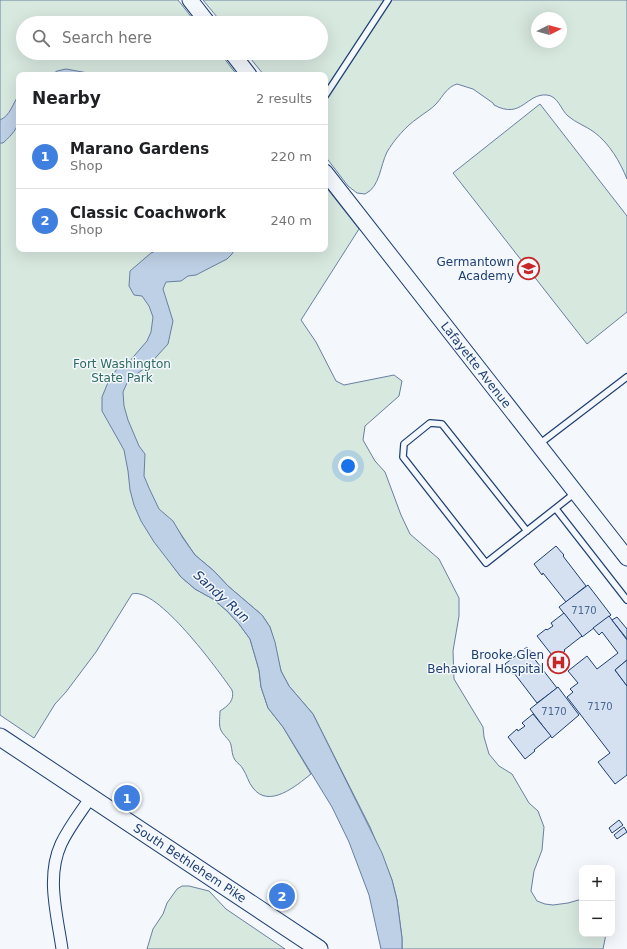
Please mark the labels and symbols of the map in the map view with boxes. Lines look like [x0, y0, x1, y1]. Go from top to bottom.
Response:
north arrow [531, 12, 567, 48]
place label: Germantown Academy [436, 255, 514, 283]
school or university icon: Germantown Academy [516, 256, 542, 282]
street label: Lafayette Avenue [438, 319, 514, 411]
park label: Fort Washington State Park [73, 357, 171, 385]
your location [338, 456, 358, 476]
water label: Sandy Run [191, 567, 253, 625]
house number: 7170 [571, 605, 597, 616]
place label: Brooke Glen Behavioral Hospital [427, 648, 544, 676]
hospital icon: Brooke Glen Behavioral Hospital [546, 649, 572, 675]
house number: 7170 [587, 701, 613, 712]
house number: 7170 [541, 706, 567, 717]
pin: 1 [114, 783, 140, 813]
street label: South Bethlehem Pike [131, 821, 249, 906]
pin: 2 [269, 881, 295, 911]

